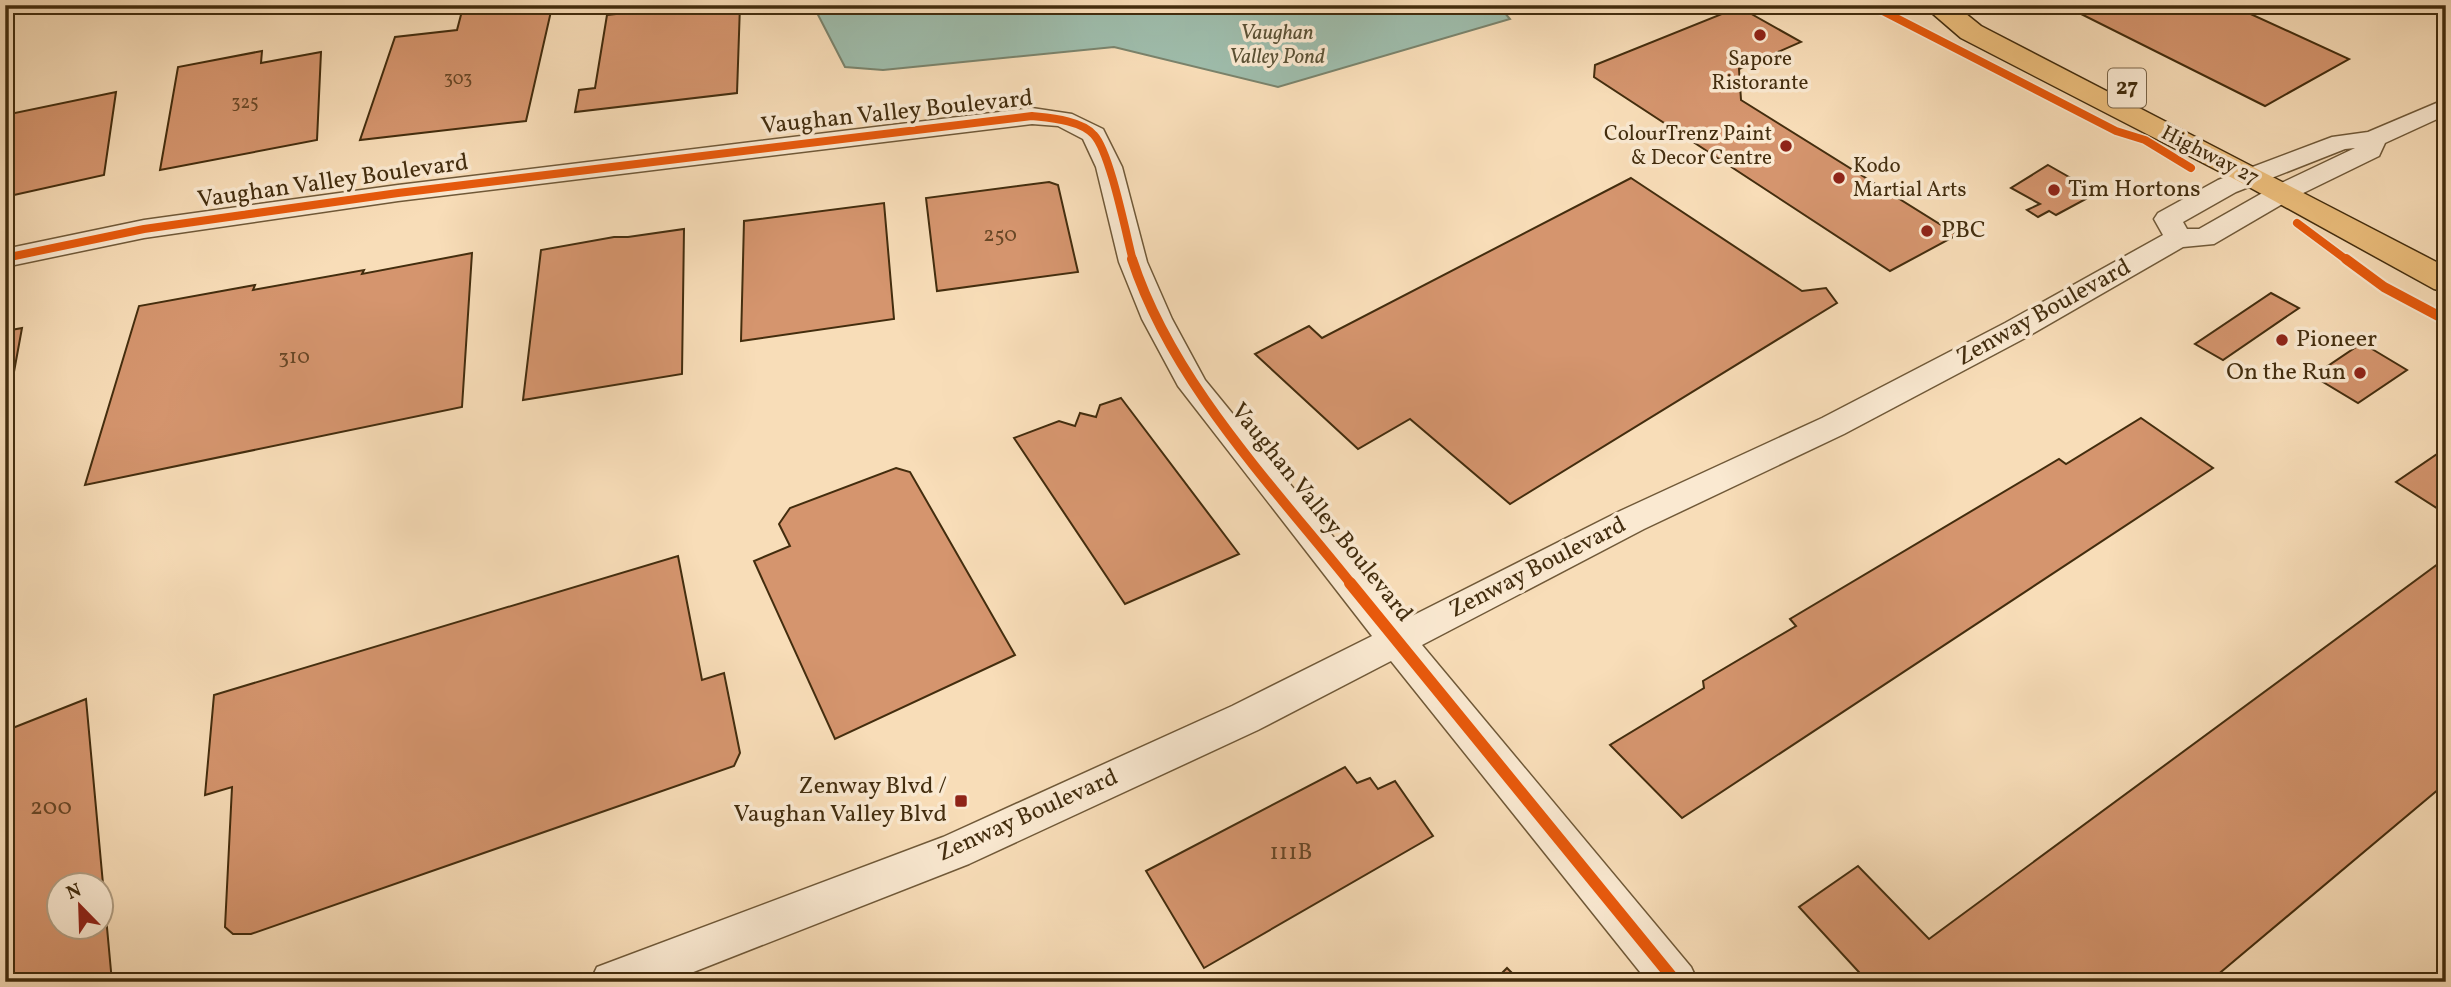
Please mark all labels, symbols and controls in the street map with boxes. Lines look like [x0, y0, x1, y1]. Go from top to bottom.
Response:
water label: Vaughan Valley Pond [1229, 19, 1325, 72]
marker: Sapore Ristorante [1752, 27, 1768, 43]
place label: Sapore Ristorante [1712, 45, 1808, 98]
house number: 303 [444, 67, 472, 92]
road number: 27 [2108, 68, 2146, 108]
street label: Vaughan Valley Boulevard [759, 82, 1035, 144]
house number: 325 [231, 91, 259, 116]
street label: Highway 27 [2156, 119, 2264, 193]
place label: ColourTrenz Paint & Decor Centre [1604, 120, 1772, 173]
marker: ColourTrenz Paint & Decor Centre [1778, 138, 1794, 154]
street label: Vaughan Valley Boulevard [195, 146, 471, 218]
place label: Kodo Martial Arts [1853, 152, 1966, 205]
marker: Kodo Martial Arts [1831, 170, 1847, 186]
place label: Tim Hortons [2068, 173, 2201, 207]
marker: Tim Hortons [2046, 182, 2062, 198]
place label: PBC [1941, 214, 1986, 248]
house number: 250 [983, 221, 1017, 250]
marker: PBC [1919, 223, 1935, 239]
street label: Zenway Boulevard [1951, 251, 2137, 375]
place label: Pioneer [2296, 323, 2377, 357]
marker: Pioneer [2274, 332, 2290, 348]
house number: 310 [278, 343, 310, 372]
place label: On the Run [2226, 356, 2346, 390]
marker: On the Run [2352, 365, 2368, 381]
street label: Vaughan Valley Boulevard [1222, 396, 1420, 630]
street label: Zenway Boulevard [1444, 509, 1632, 627]
street label: Zenway Boulevard [932, 761, 1124, 871]
place label: Zenway Blvd / Vaughan Valley Blvd [733, 770, 947, 832]
house number: 200 [30, 791, 72, 825]
marker: Zenway Blvd / Vaughan Valley Blvd [953, 793, 969, 809]
house number: 111B [1270, 836, 1312, 870]
north arrow [46, 872, 116, 942]
text: N [63, 877, 86, 907]

